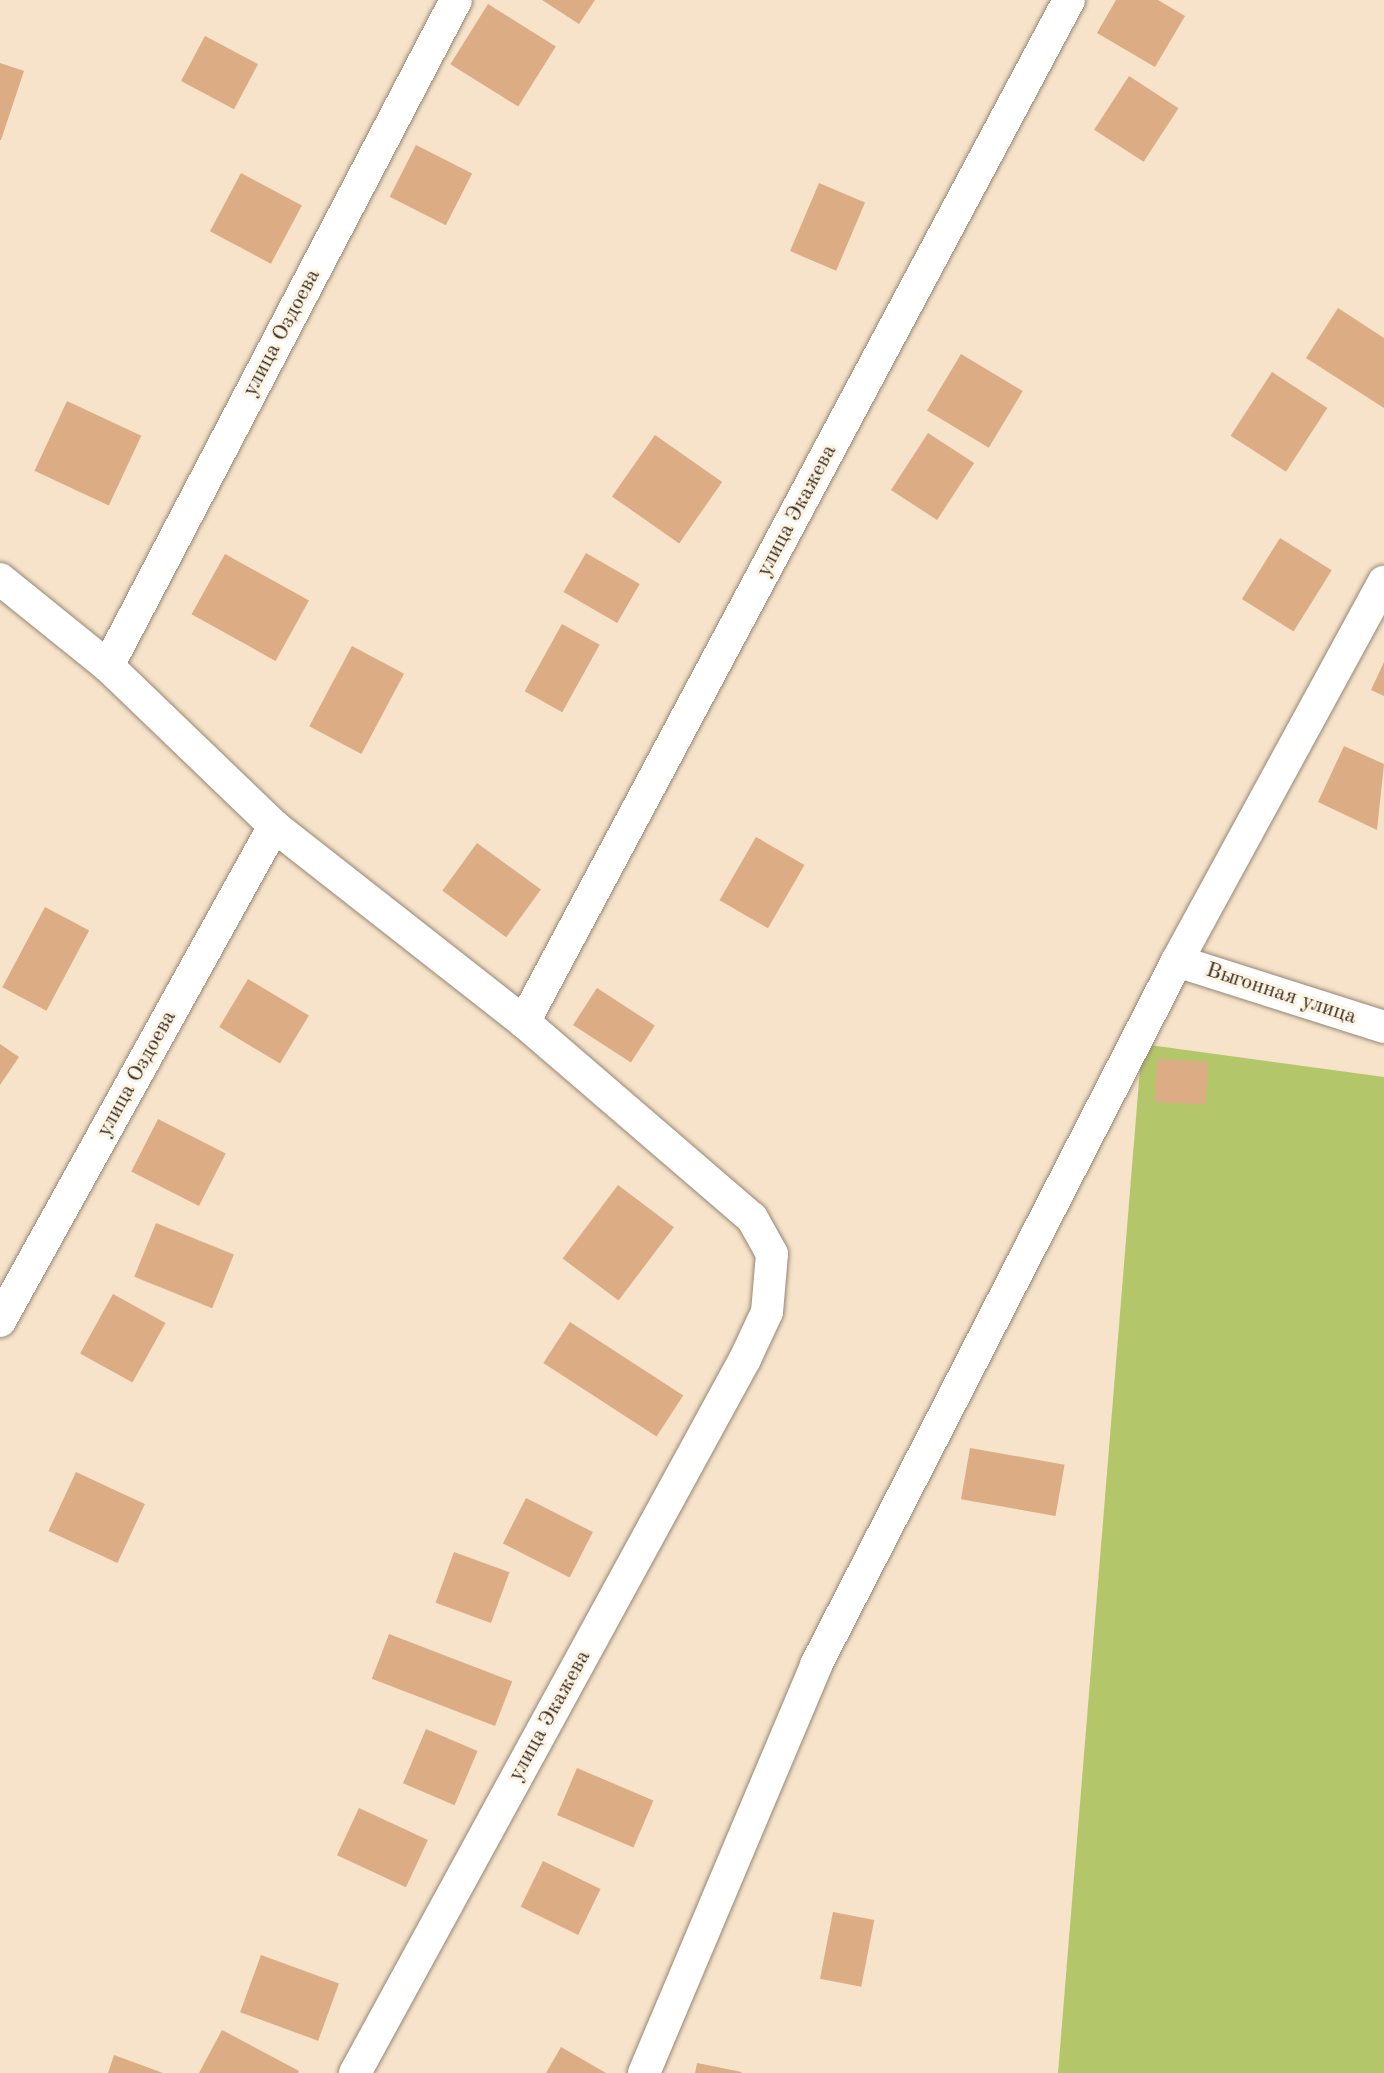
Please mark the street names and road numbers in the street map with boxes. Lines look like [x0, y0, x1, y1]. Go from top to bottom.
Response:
street label: улица Оздоева [237, 265, 327, 401]
street label: улица Экажева [751, 440, 843, 582]
street label: Выгонная улица [1202, 957, 1360, 1031]
street label: улица Оздоева [91, 1006, 183, 1142]
street label: улица Экажева [503, 1646, 597, 1786]

